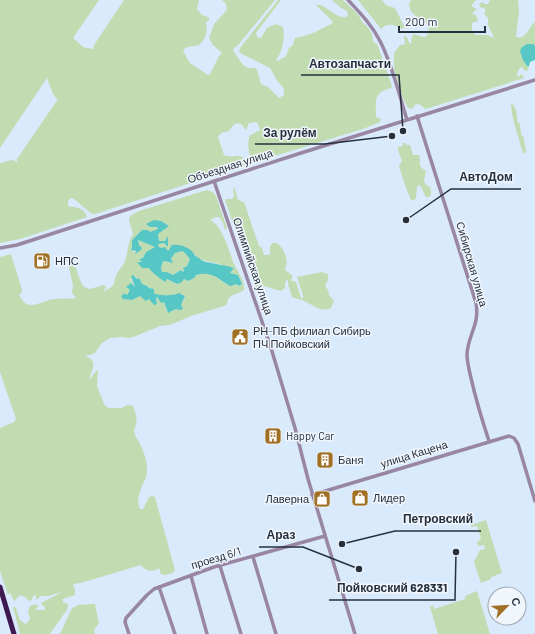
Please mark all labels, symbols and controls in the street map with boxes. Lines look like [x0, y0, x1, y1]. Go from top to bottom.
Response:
scale bar [399, 8, 485, 34]
text: 200 m [405, 14, 437, 28]
callout: Автозапчасти [301, 51, 399, 75]
text: Автозапчасти [309, 56, 391, 70]
callout: За рулём [255, 120, 325, 144]
text: За рулём [263, 125, 317, 140]
street label: Объездная улица [185, 145, 275, 185]
callout: АвтоДом [451, 165, 521, 189]
text: АвтоДом [459, 169, 513, 184]
street label: Олимпийская улица [231, 216, 276, 317]
street label: Сибирская улица [454, 220, 491, 309]
fuel station icon: НПС [32, 251, 52, 271]
place label: НПС [55, 254, 79, 267]
place label: РН-ПБ филиал Сибирь ПЧ Пойковский [253, 324, 371, 350]
public building icon: РН-ПБ филиал Сибирь ПЧ Пойковский [230, 327, 250, 347]
building icon: Happy Car [263, 426, 283, 446]
place label: Happy Car [286, 429, 334, 442]
street label: улица Кацена [379, 437, 450, 470]
building icon: Баня [315, 450, 335, 470]
place label: Баня [338, 453, 363, 466]
shop icon: Лидер [350, 488, 370, 508]
shop icon: Лаверна [312, 489, 332, 509]
place label: Лидер [373, 491, 405, 504]
place label: Лаверна [266, 492, 310, 505]
callout: Петровский [395, 507, 481, 531]
text: Петровский [403, 511, 473, 526]
callout: Араз [259, 523, 303, 547]
text: Араз [267, 527, 295, 542]
street label: проезд 6/1 [189, 544, 242, 571]
callout: Пойковский 628331 [329, 576, 455, 600]
text: Пойковский 628331 [337, 580, 447, 594]
north arrow [487, 586, 527, 626]
text: С [509, 595, 524, 608]

